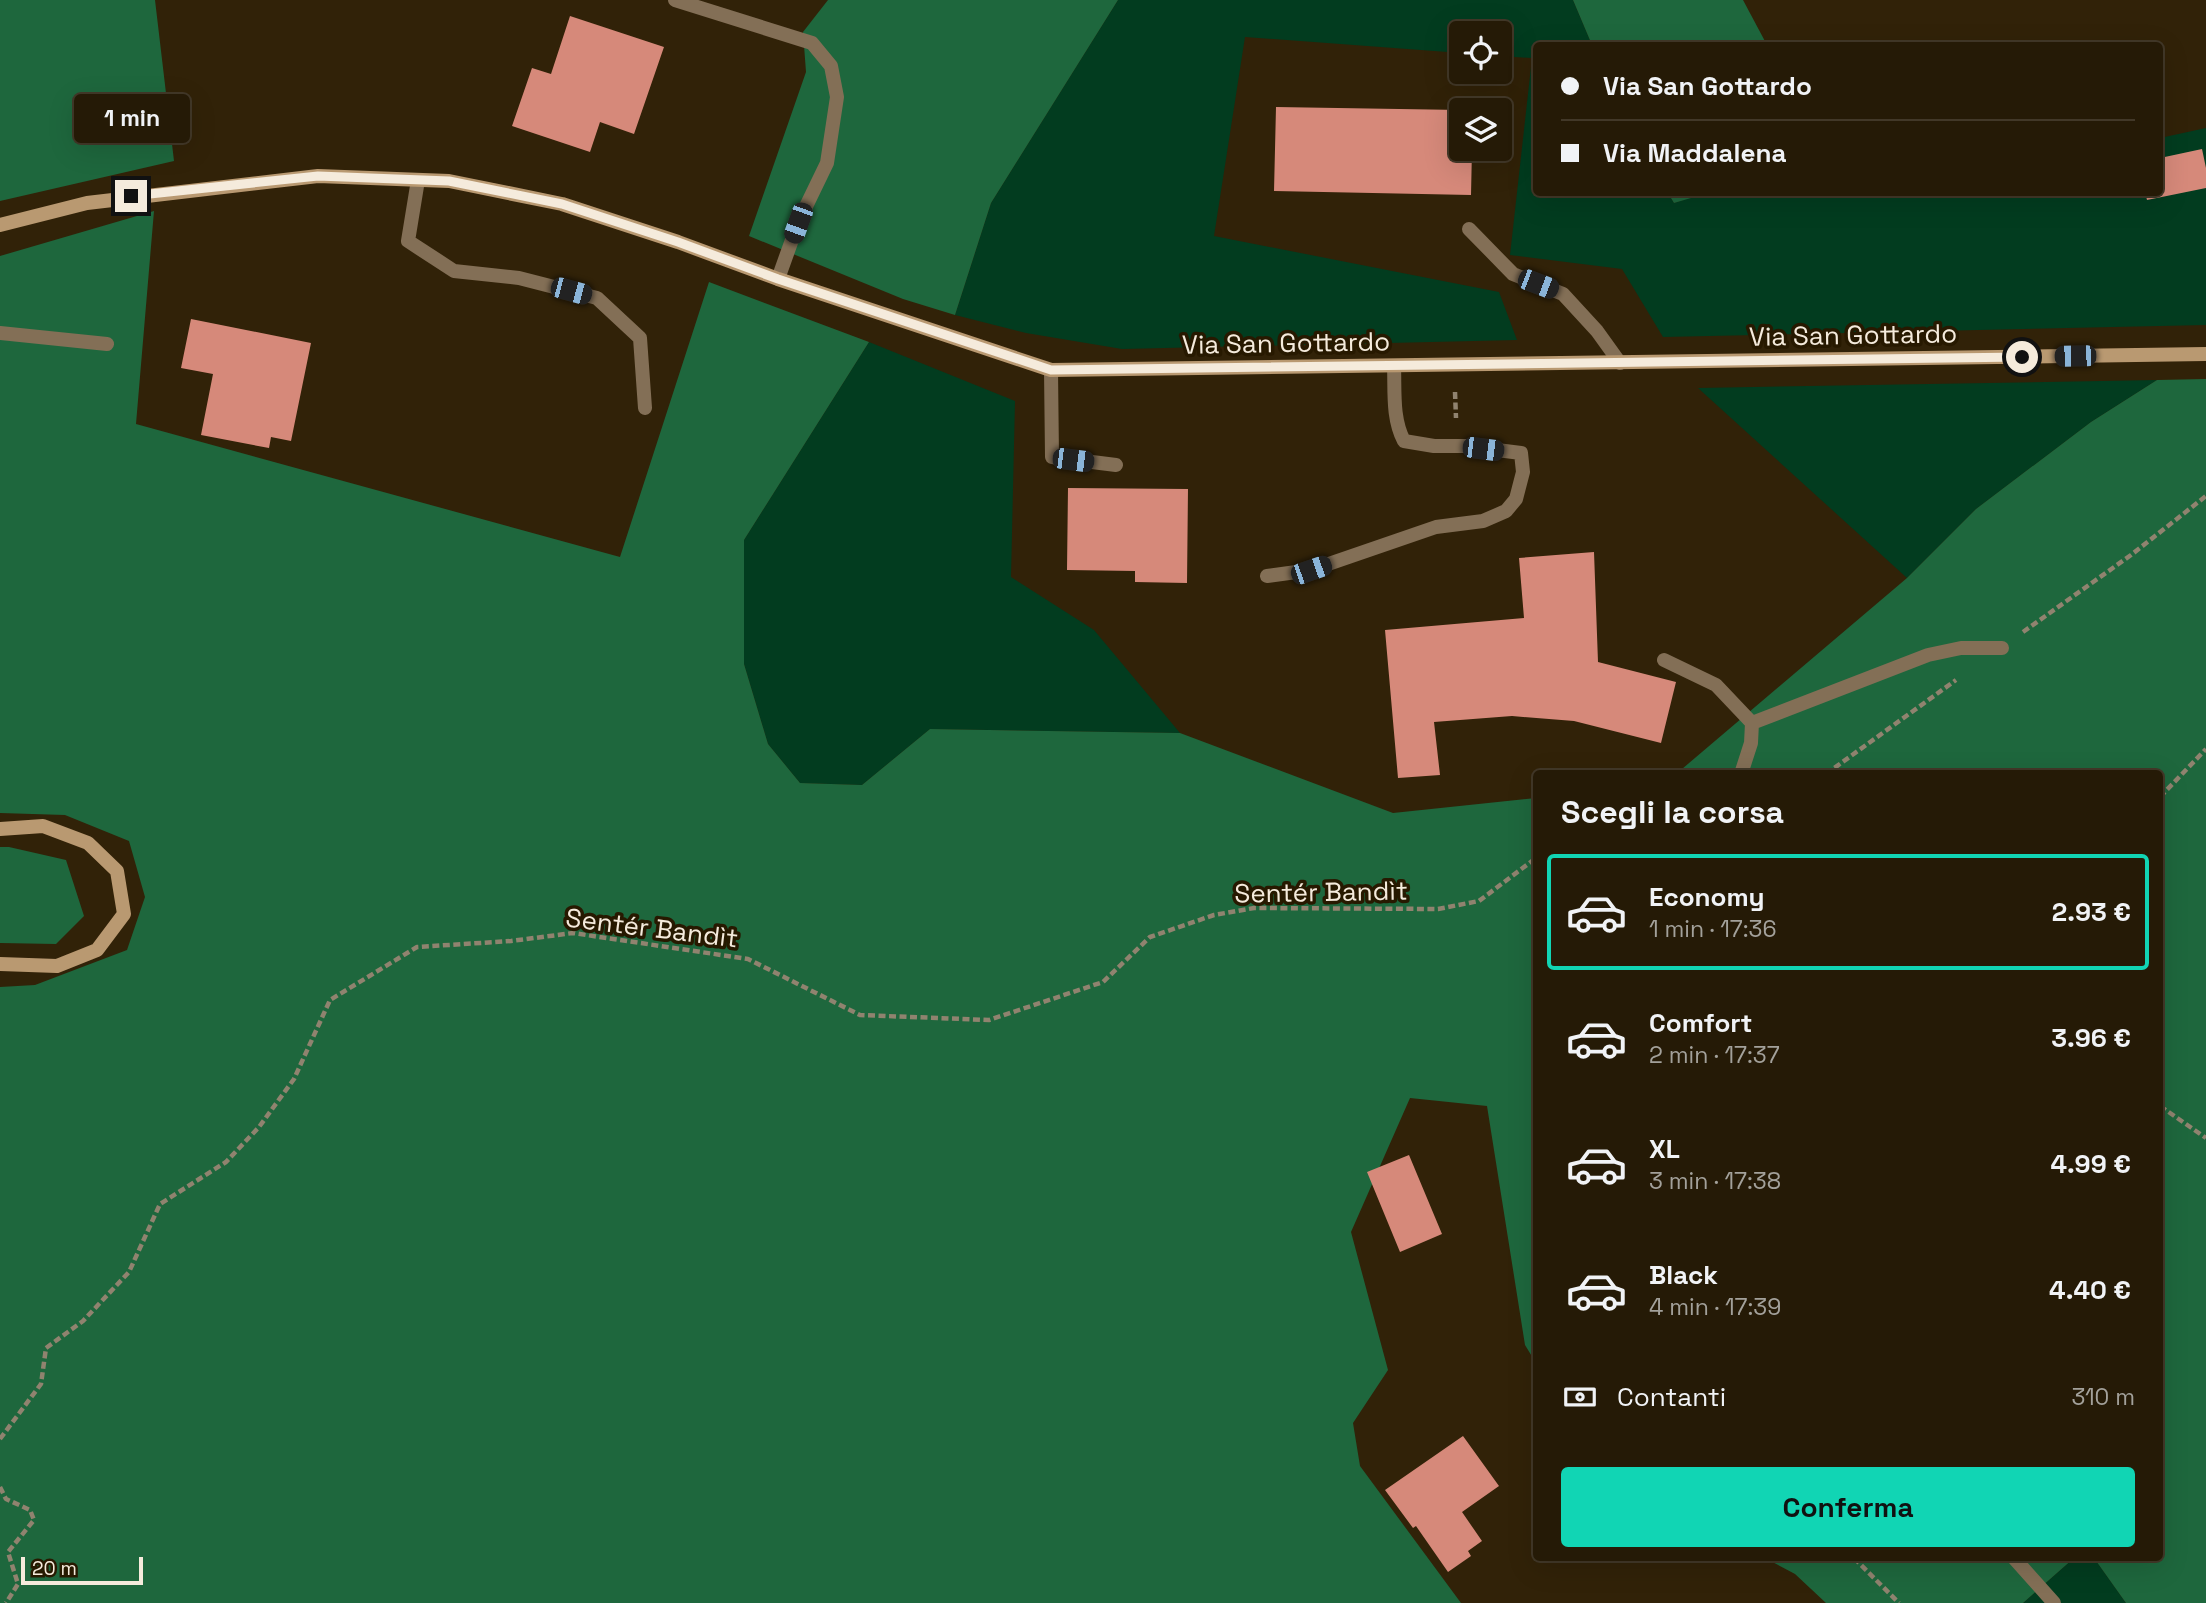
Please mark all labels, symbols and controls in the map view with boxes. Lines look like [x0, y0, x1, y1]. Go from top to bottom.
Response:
map controls [1449, 21, 1512, 161]
button: locate [1449, 21, 1512, 84]
text: Via San Gottardo [1603, 69, 1812, 103]
callout: 1 min [73, 94, 189, 144]
button: layers [1449, 98, 1512, 161]
text: 1 min [104, 103, 160, 133]
text: Via Maddalena [1603, 136, 1786, 170]
route end [115, 180, 147, 212]
car [781, 200, 816, 246]
car [1515, 267, 1562, 301]
car [548, 275, 595, 307]
street label: Via San Gottardo [1749, 316, 1957, 354]
street label: Via San Gottardo [1182, 324, 1390, 362]
route start [2006, 341, 2038, 373]
car [2054, 345, 2097, 367]
car [1461, 436, 1506, 462]
car [1051, 447, 1096, 473]
car [1288, 553, 1335, 587]
text: Scegli la corsa [1561, 792, 1784, 832]
street label: Sentér Bandìt [1234, 873, 1408, 911]
text: Economy [1649, 880, 1765, 914]
icon: car [1565, 881, 1628, 944]
text: 2.93 € [2052, 895, 2131, 929]
street label: Sentér Bandìt [564, 901, 740, 955]
text: 1 min · 17:36 [1649, 914, 1777, 944]
text: Comfort [1649, 1006, 1752, 1040]
icon: car [1565, 1007, 1628, 1070]
text: 3.96 € [2051, 1021, 2131, 1055]
text: 2 min · 17:37 [1649, 1040, 1780, 1070]
text: XL [1649, 1132, 1680, 1166]
icon: car [1565, 1133, 1628, 1196]
text: 4.99 € [2050, 1147, 2131, 1181]
text: 3 min · 17:38 [1649, 1166, 1781, 1196]
text: Black [1649, 1258, 1718, 1292]
icon: car [1565, 1259, 1628, 1322]
text: 4.40 € [2049, 1273, 2131, 1307]
text: 4 min · 17:39 [1649, 1292, 1781, 1322]
icon: cash [1561, 1378, 1599, 1416]
text: Contanti [1617, 1380, 1726, 1414]
text: 310 m [2071, 1382, 2135, 1412]
button: Conferma [1561, 1467, 2135, 1547]
scale bar [21, 1554, 144, 1586]
text: 20 m [32, 1556, 77, 1581]

